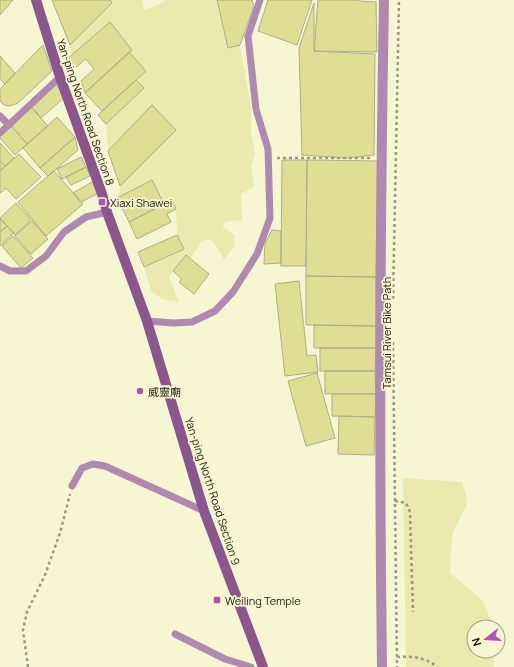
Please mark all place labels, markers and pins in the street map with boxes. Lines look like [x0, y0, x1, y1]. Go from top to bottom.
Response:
place label: Xiaxi Shawei [110, 195, 172, 210]
marker: Xiaxi Shawei [97, 197, 107, 207]
place label: 威靈廟 [148, 384, 181, 399]
marker: 威靈廟 [135, 386, 145, 396]
place label: Weiling Temple [225, 593, 301, 608]
marker: Weiling Temple [212, 595, 222, 605]

